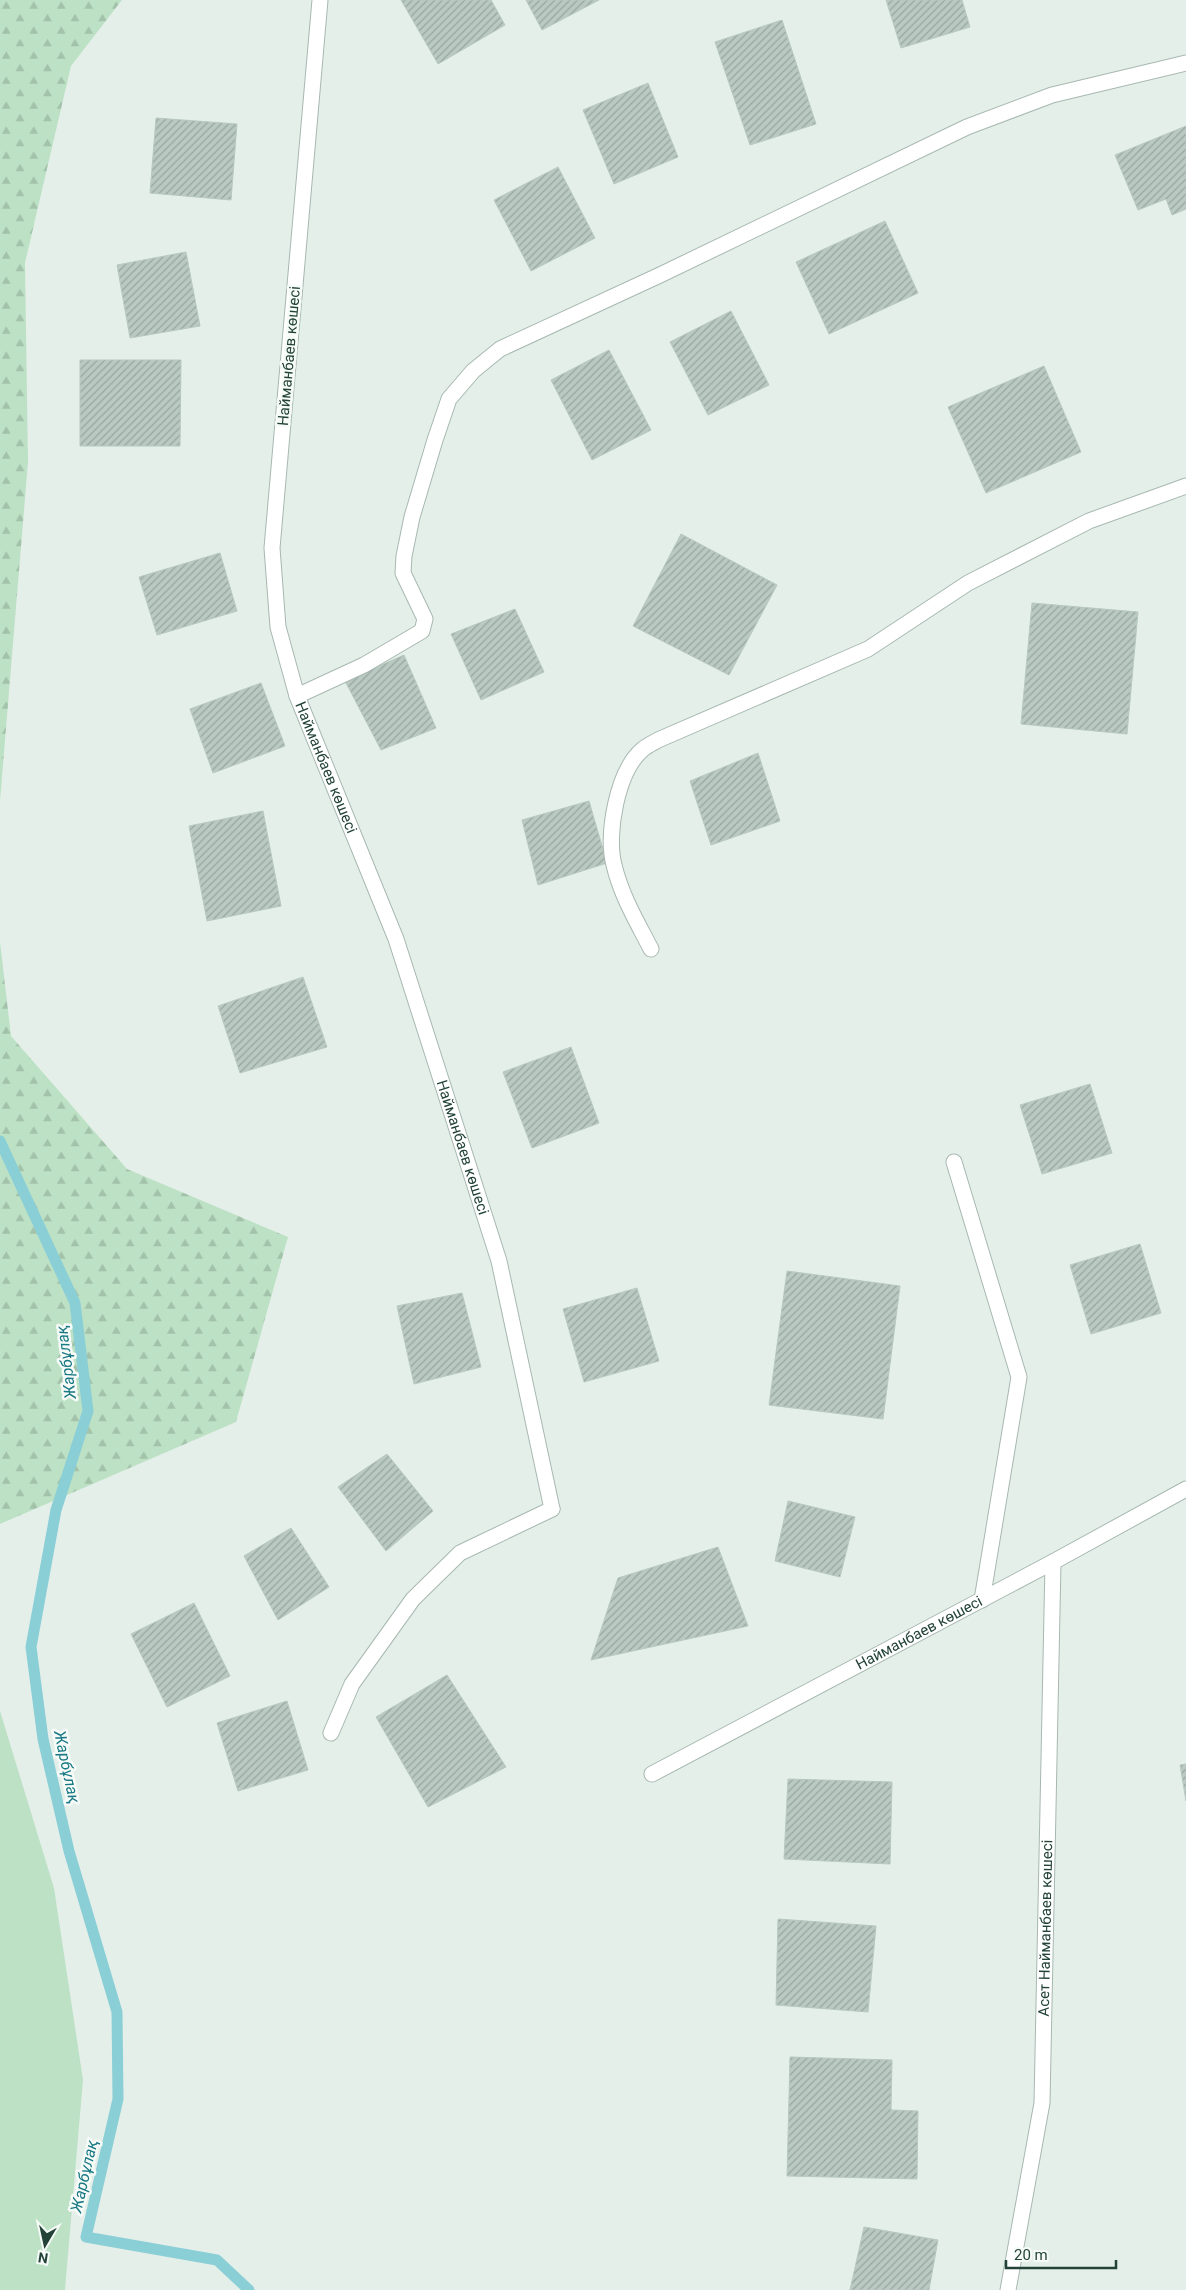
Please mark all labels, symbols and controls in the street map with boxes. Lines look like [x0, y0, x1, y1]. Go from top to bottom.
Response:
street label: Найманбаев көшесі [274, 285, 304, 427]
street label: Найманбаев көшесі [291, 699, 361, 836]
street label: Найманбаев көшесі [433, 1078, 493, 1217]
water label: Жарбұлақ [52, 1324, 80, 1401]
street label: Найманбаев көшесі [853, 1592, 985, 1674]
water label: Жарбұлақ [50, 1728, 84, 1805]
street label: Асет Найманбаев көшесі [1035, 1839, 1056, 2017]
water label: Жарбұлақ [66, 2138, 102, 2215]
north arrow [20, 2220, 70, 2270]
scale bar [1006, 2238, 1116, 2270]
text: 20 m [1014, 2246, 1048, 2264]
text: N [37, 2249, 49, 2267]

